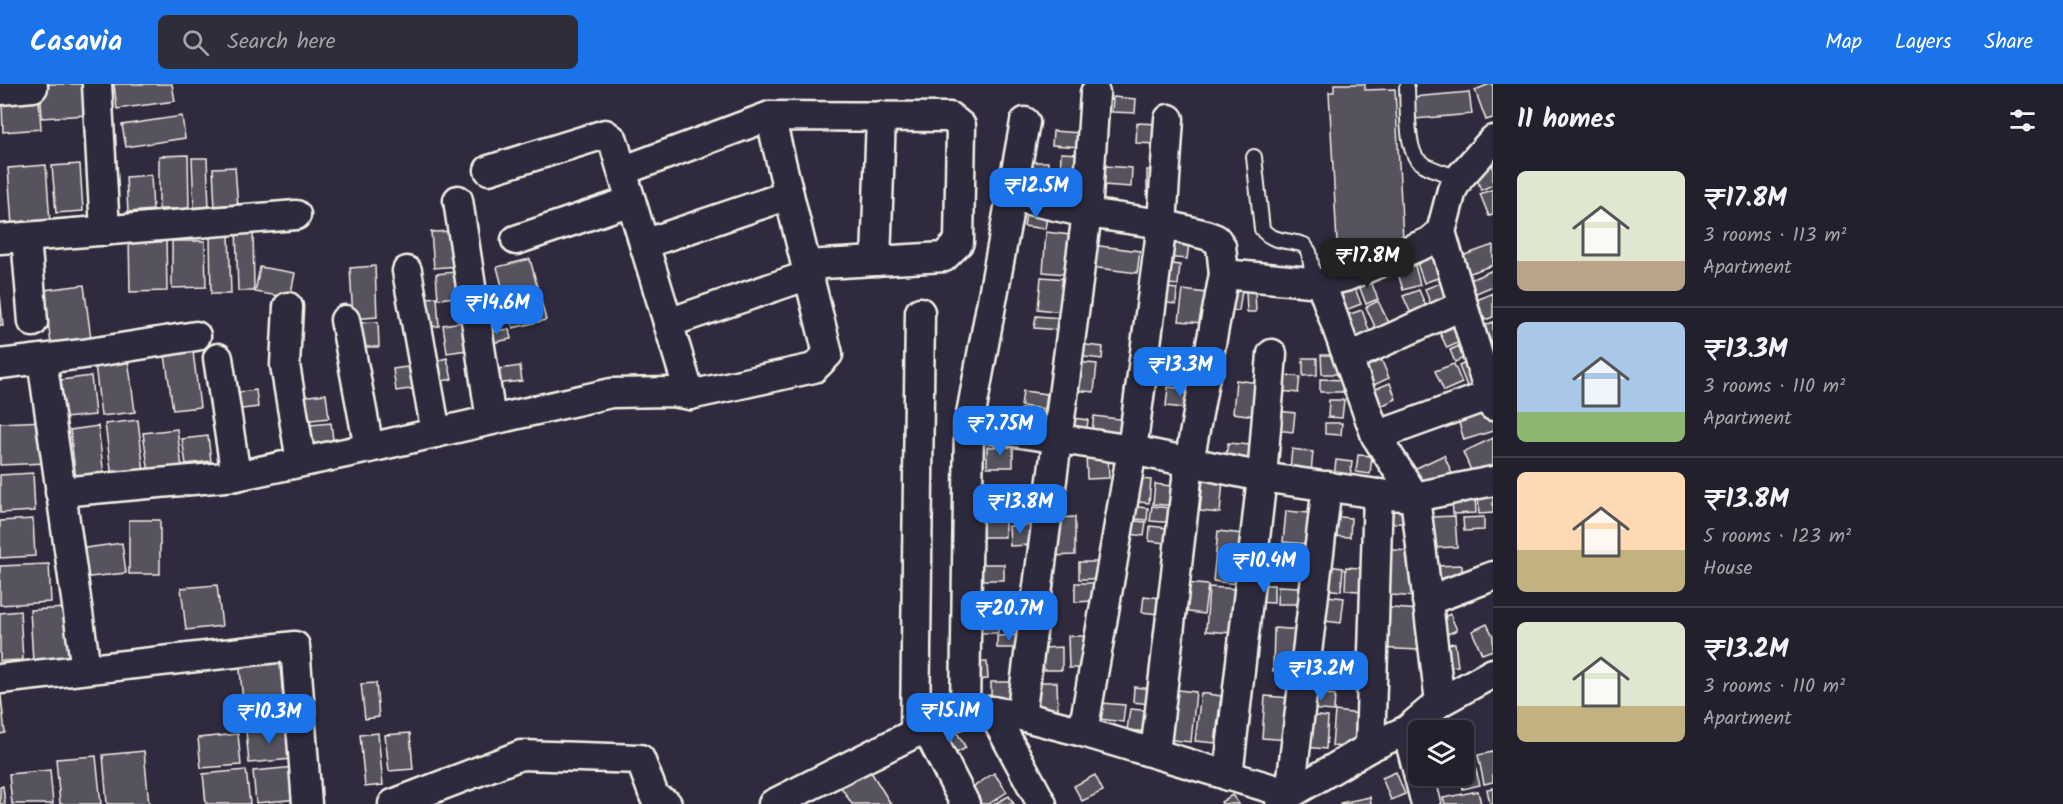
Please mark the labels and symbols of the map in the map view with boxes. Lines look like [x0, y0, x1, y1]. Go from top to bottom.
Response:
pin: ₹12.5M [987, 168, 1085, 219]
pin: ₹17.8M [1318, 238, 1416, 289]
pin: ₹14.6M [448, 285, 546, 336]
pin: ₹13.3M [1131, 347, 1229, 398]
pin: ₹7.75M [951, 406, 1049, 457]
pin: ₹13.8M [971, 484, 1069, 535]
pin: ₹10.4M [1215, 543, 1313, 594]
pin: ₹20.7M [960, 591, 1058, 642]
pin: ₹13.2M [1272, 651, 1370, 702]
pin: ₹15.1M [901, 693, 999, 744]
pin: ₹10.3M [220, 694, 318, 745]

